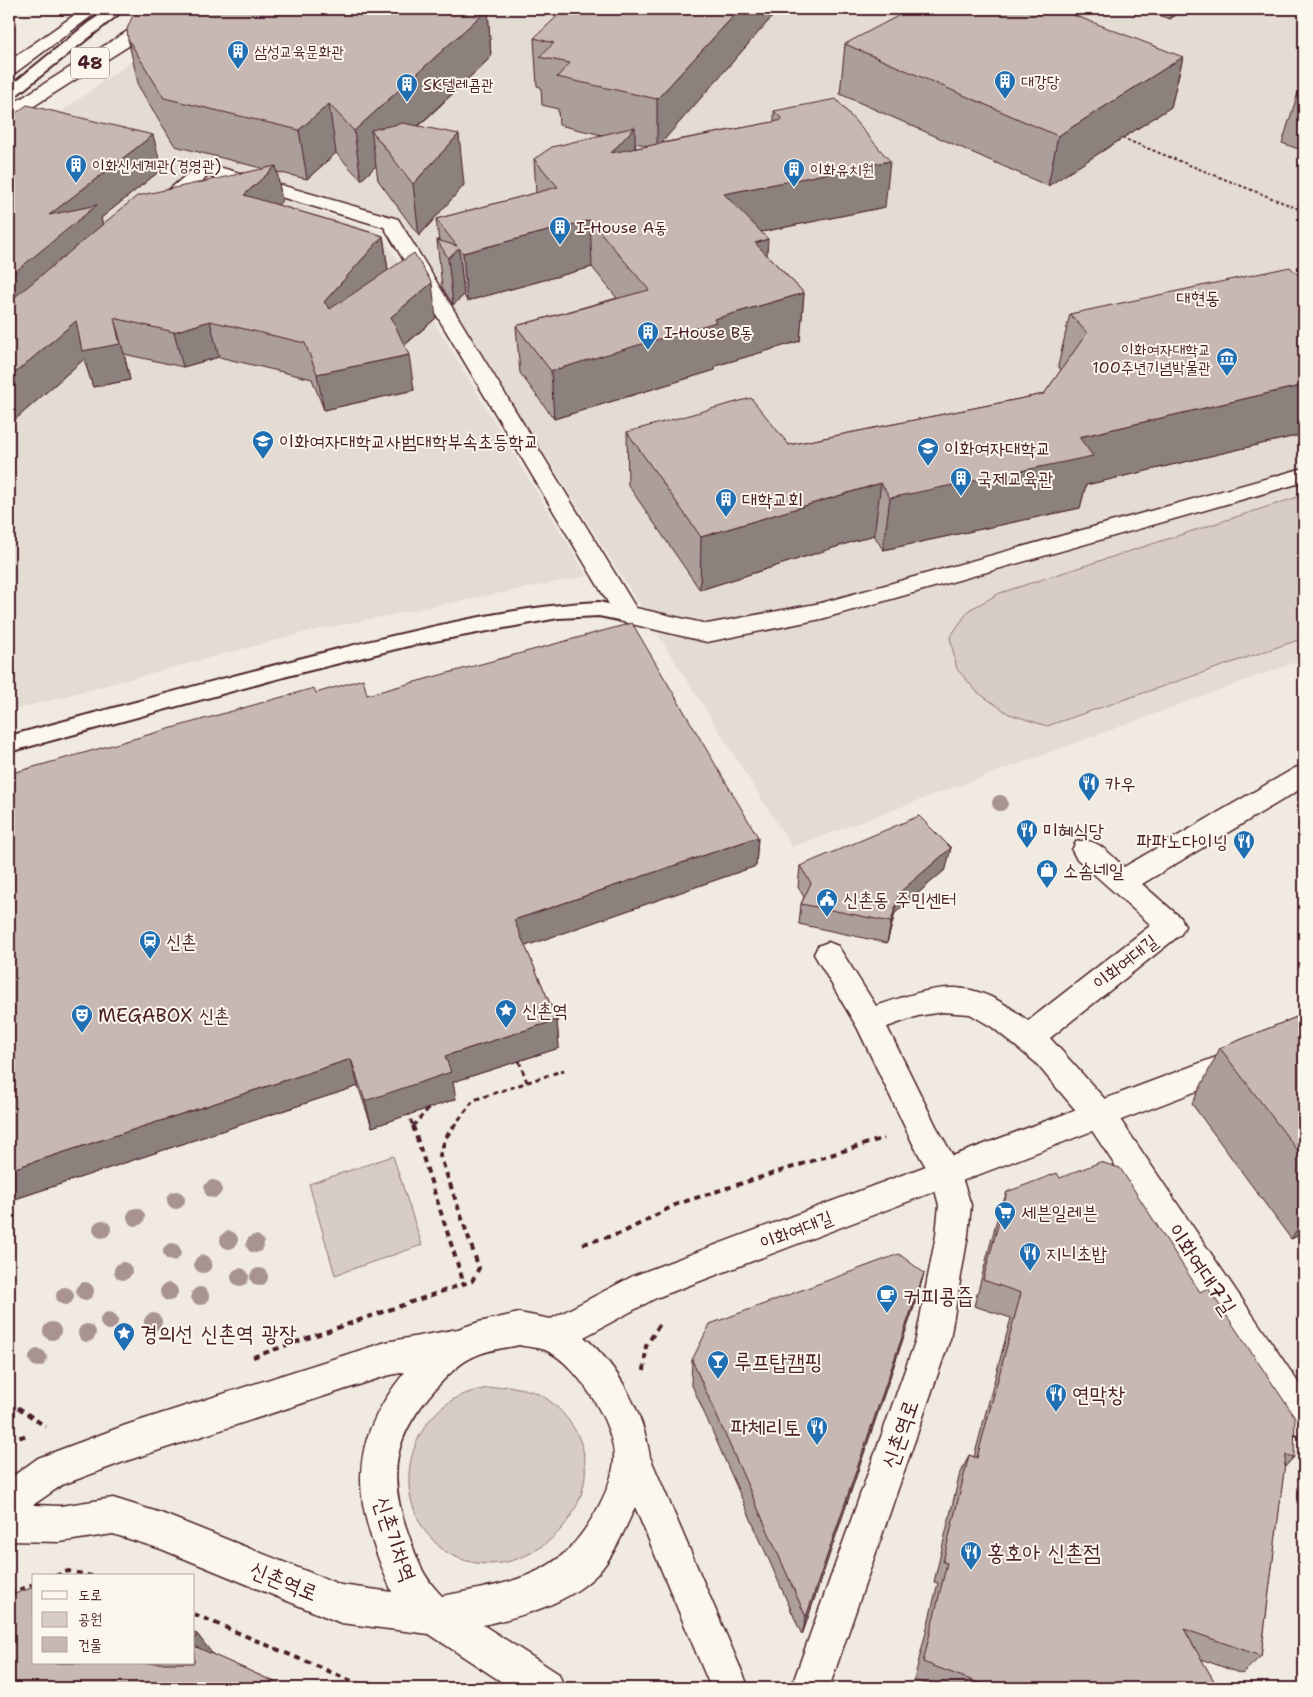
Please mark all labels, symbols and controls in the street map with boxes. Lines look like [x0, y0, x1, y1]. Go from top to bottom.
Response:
building icon: 삼성교육문화관 [226, 39, 250, 70]
place label: 삼성교육문화관 [254, 41, 344, 62]
road number: 48 [71, 48, 109, 78]
building icon: 대강당 [993, 69, 1017, 100]
place label: 대강당 [1021, 71, 1060, 92]
building icon: SK텔레콤관 [395, 72, 419, 103]
place label: SK텔레콤관 [423, 74, 494, 95]
building icon: 이화신세계관(경영관) [64, 153, 88, 184]
place label: 이화신세계관(경영관) [92, 155, 221, 176]
building icon: 이화유치원 [782, 157, 806, 188]
place label: 이화유치원 [810, 159, 874, 180]
building icon: I-House A동 [548, 215, 572, 246]
place label: I-House A동 [576, 217, 667, 238]
district label: 대현동 [1176, 286, 1220, 310]
building icon: I-House B동 [636, 320, 660, 351]
place label: I-House B동 [664, 322, 753, 343]
place label: 이화여자대학교 100주년기념박물관 [1092, 339, 1211, 378]
museum icon: 이화여자대학교 100주년기념박물관 [1215, 346, 1239, 377]
school or university icon: 이화여자대학교사범대학부속초등학교 [251, 429, 275, 460]
place label: 이화여자대학교사범대학부속초등학교 [279, 429, 539, 454]
school or university icon: 이화여자대학교 [916, 436, 940, 467]
place label: 이화여자대학교 [944, 436, 1051, 461]
building icon: 국제교육관 [949, 466, 973, 497]
place label: 국제교육관 [977, 466, 1053, 491]
building icon: 대학교회 [714, 487, 738, 518]
place label: 대학교회 [742, 487, 803, 512]
restaurant icon: 카우 [1077, 771, 1101, 802]
place label: 카우 [1105, 771, 1136, 796]
restaurant icon: 미혜식당 [1015, 818, 1039, 849]
place label: 미혜식당 [1043, 818, 1104, 843]
place label: 파파노다이닝 [1136, 829, 1228, 854]
restaurant icon: 파파노다이닝 [1232, 829, 1256, 860]
shop icon: 소솜네일 [1035, 858, 1059, 889]
place label: 소솜네일 [1063, 858, 1124, 883]
public building icon: 신촌동 주민센터 [815, 887, 839, 918]
place label: 신촌동 주민센터 [843, 887, 957, 912]
station icon: 신촌 [138, 929, 162, 960]
place label: 신촌 [166, 929, 197, 954]
street label: 이화여대길 [1087, 929, 1163, 995]
place icon: 신촌역 [494, 998, 518, 1029]
place label: 신촌역 [522, 998, 568, 1023]
theatre icon: MEGABOX 신촌 [70, 1003, 94, 1034]
place label: MEGABOX 신촌 [98, 1003, 230, 1028]
supermarket icon: 세븐일레븐 [993, 1200, 1017, 1231]
place label: 세븐일레븐 [1021, 1200, 1097, 1225]
street label: 이화여대길 [756, 1205, 836, 1255]
street label: 이화여대7길 [1161, 1218, 1243, 1320]
restaurant icon: 지니초밥 [1018, 1241, 1042, 1272]
place label: 지니초밥 [1046, 1241, 1108, 1266]
place label: 커피콩즙 [903, 1281, 974, 1310]
cafe icon: 커피콩즙 [875, 1283, 899, 1314]
place label: 경의선 신촌역 광장 [140, 1319, 297, 1348]
place icon: 경의선 신촌역 광장 [112, 1321, 136, 1352]
place label: 루프탑캠핑 [734, 1347, 823, 1376]
bar icon: 루프탑캠핑 [706, 1349, 730, 1380]
place label: 연막창 [1072, 1380, 1125, 1409]
restaurant icon: 연막창 [1044, 1382, 1068, 1413]
street label: 신촌역로 [875, 1396, 925, 1472]
place label: 파체리토 [730, 1413, 801, 1442]
restaurant icon: 파체리토 [805, 1415, 829, 1446]
street label: 신촌기차역 [367, 1492, 423, 1586]
place label: 홍호아 신촌점 [987, 1538, 1101, 1567]
restaurant icon: 홍호아 신촌점 [959, 1540, 983, 1571]
street label: 신촌역로 [246, 1554, 322, 1608]
legend [32, 1574, 195, 1664]
text: 도로 [78, 1585, 102, 1605]
text: 공원 [78, 1609, 102, 1629]
text: 건물 [78, 1635, 102, 1655]

